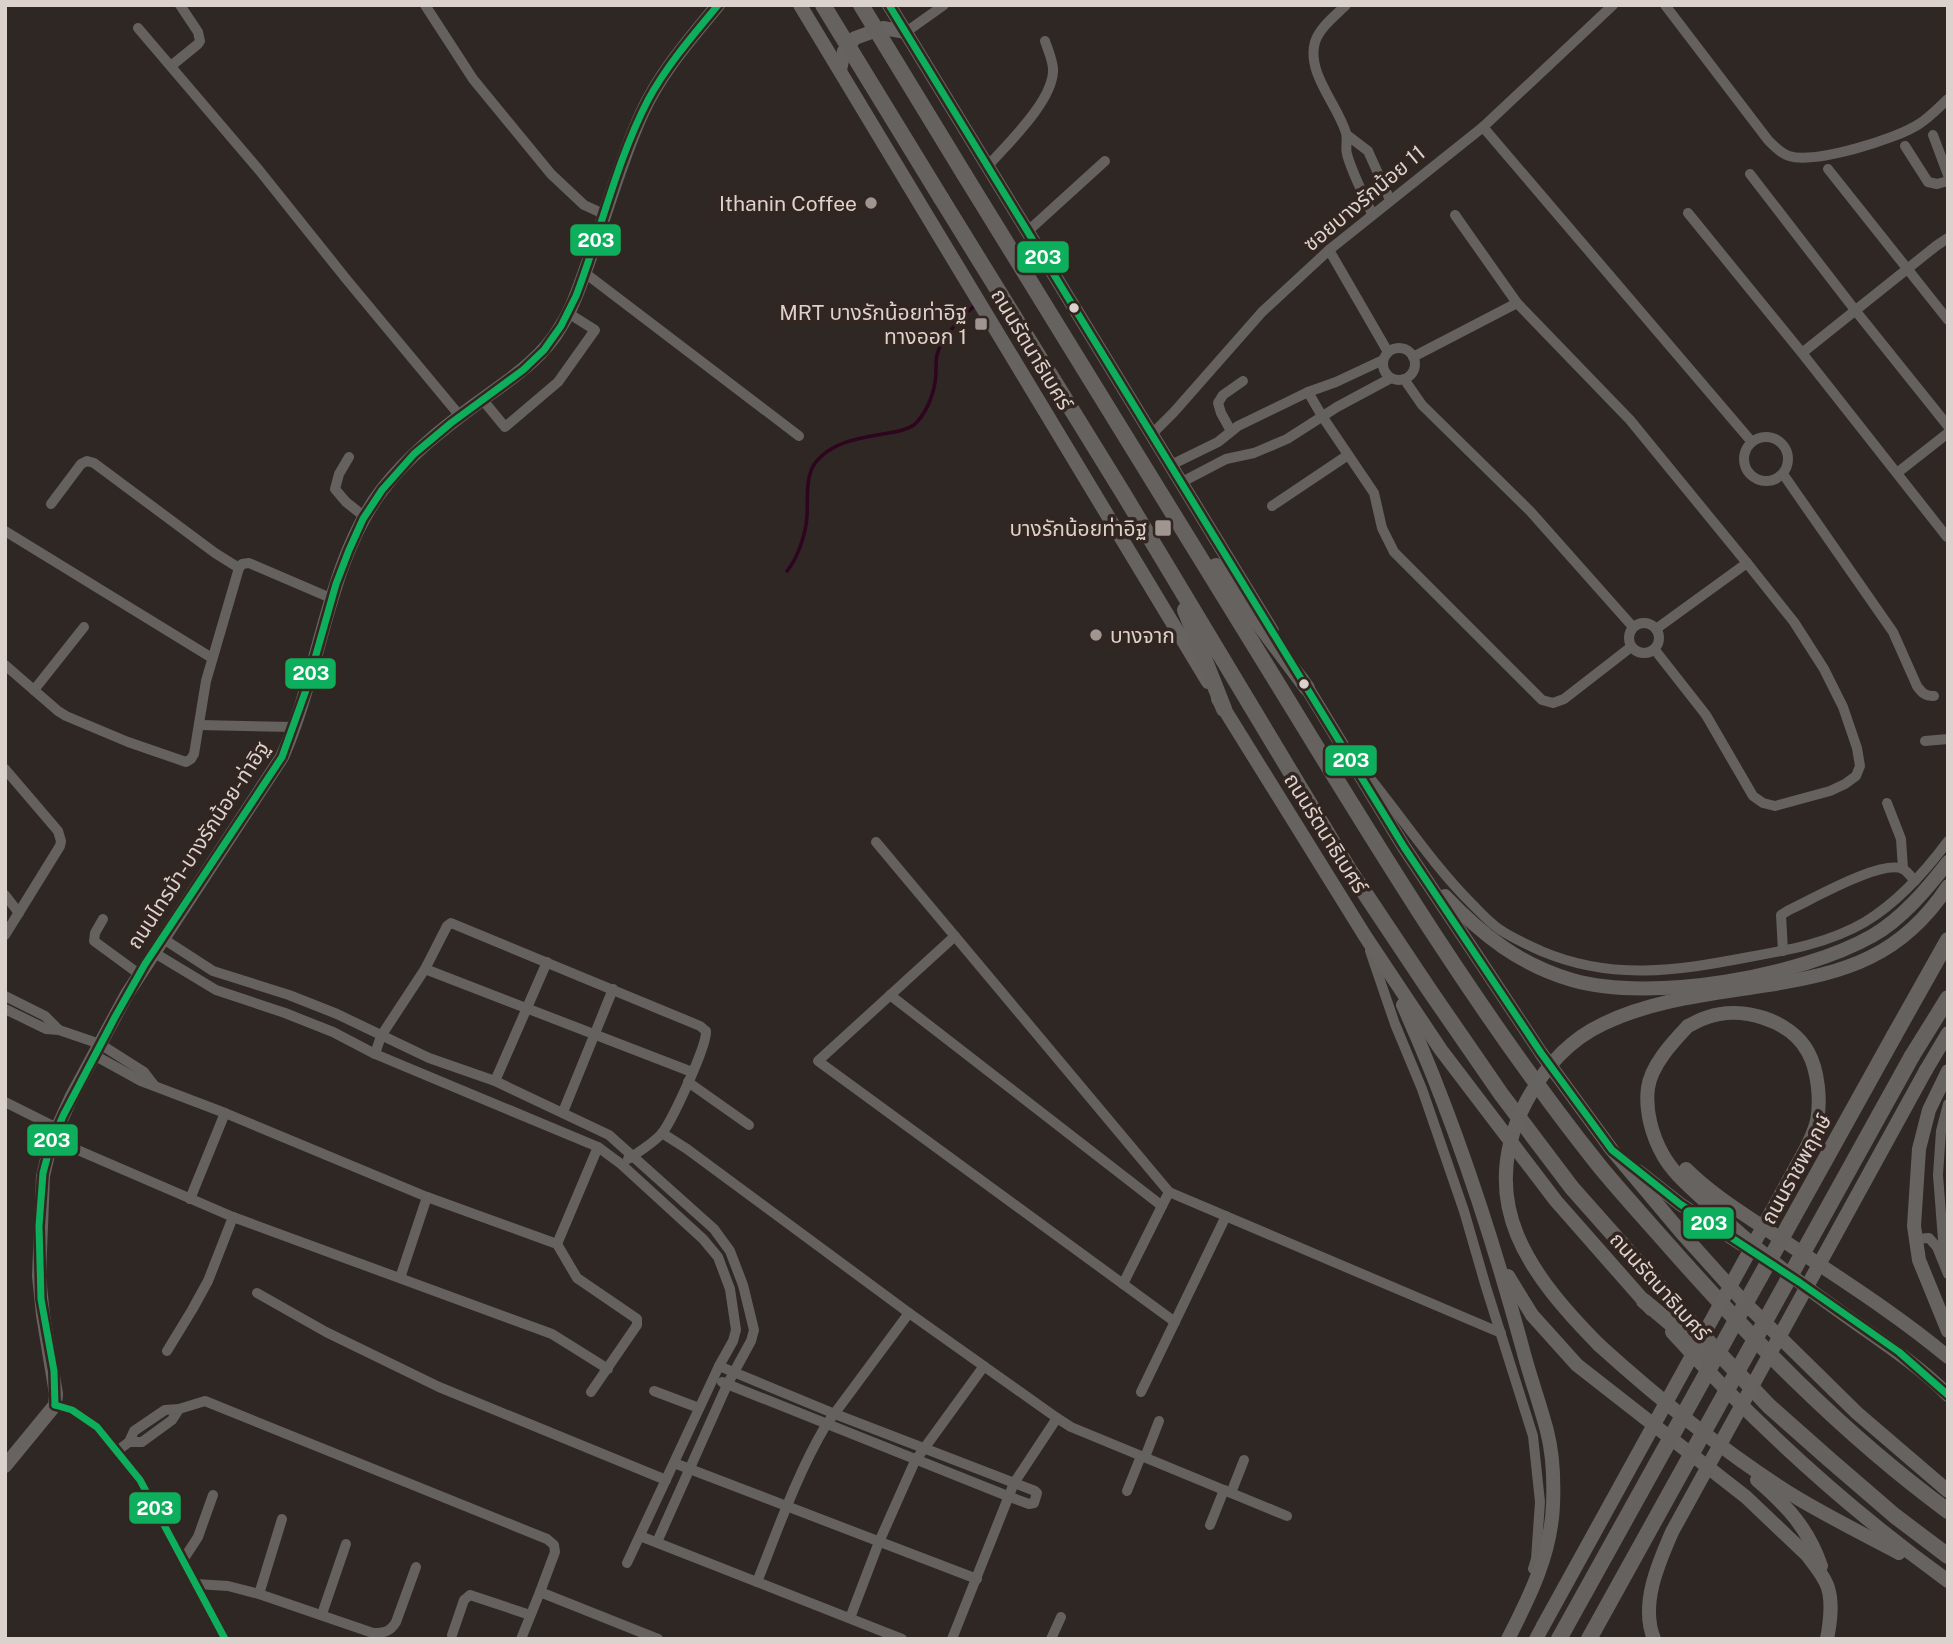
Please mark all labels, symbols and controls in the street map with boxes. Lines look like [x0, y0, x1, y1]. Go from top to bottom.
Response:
street label: ซอยบางรักน้อย 11 [1298, 140, 1430, 256]
place label: Ithanin Coffee [719, 191, 857, 216]
marker: Ithanin Coffee [863, 195, 879, 211]
line badge: 203 [569, 223, 622, 257]
text: 203 [578, 229, 614, 251]
line badge: 203 [1016, 240, 1070, 274]
text: 203 [1025, 246, 1061, 268]
street label: ถนนรัตนาธิเบศร์ [986, 284, 1078, 415]
place label: MRT บางรักน้อยท่าอิฐ ทางออก 1 [779, 300, 967, 349]
unlabelled marker [1067, 301, 1081, 315]
marker: MRT บางรักน้อยท่าอิฐ ทางออก 1 [973, 316, 989, 332]
place label: บางรักน้อยท่าอิฐ [1009, 516, 1147, 541]
marker: บางรักน้อยท่าอิฐ [1153, 518, 1173, 538]
place label: บางจาก [1110, 623, 1175, 648]
marker: บางจาก [1088, 627, 1104, 643]
line badge: 203 [284, 657, 337, 690]
text: 203 [293, 662, 329, 684]
unlabelled marker [1297, 677, 1311, 691]
street label: ถนนไทรม้า-บางรักน้อย-ท่าอิฐ [121, 736, 275, 954]
line badge: 203 [1324, 744, 1378, 777]
text: 203 [1333, 749, 1369, 771]
street label: ถนนรัตนาธิเบศร์ [1279, 768, 1373, 899]
street label: ถนนราชพฤกษ์ [1755, 1110, 1837, 1228]
line badge: 203 [26, 1123, 79, 1157]
text: 203 [34, 1129, 70, 1151]
line badge: 203 [1682, 1206, 1735, 1240]
text: 203 [1691, 1212, 1727, 1234]
street label: ถนนรัตนาธิเบศร์ [1605, 1227, 1716, 1346]
line badge: 203 [128, 1491, 182, 1525]
text: 203 [137, 1497, 173, 1519]

